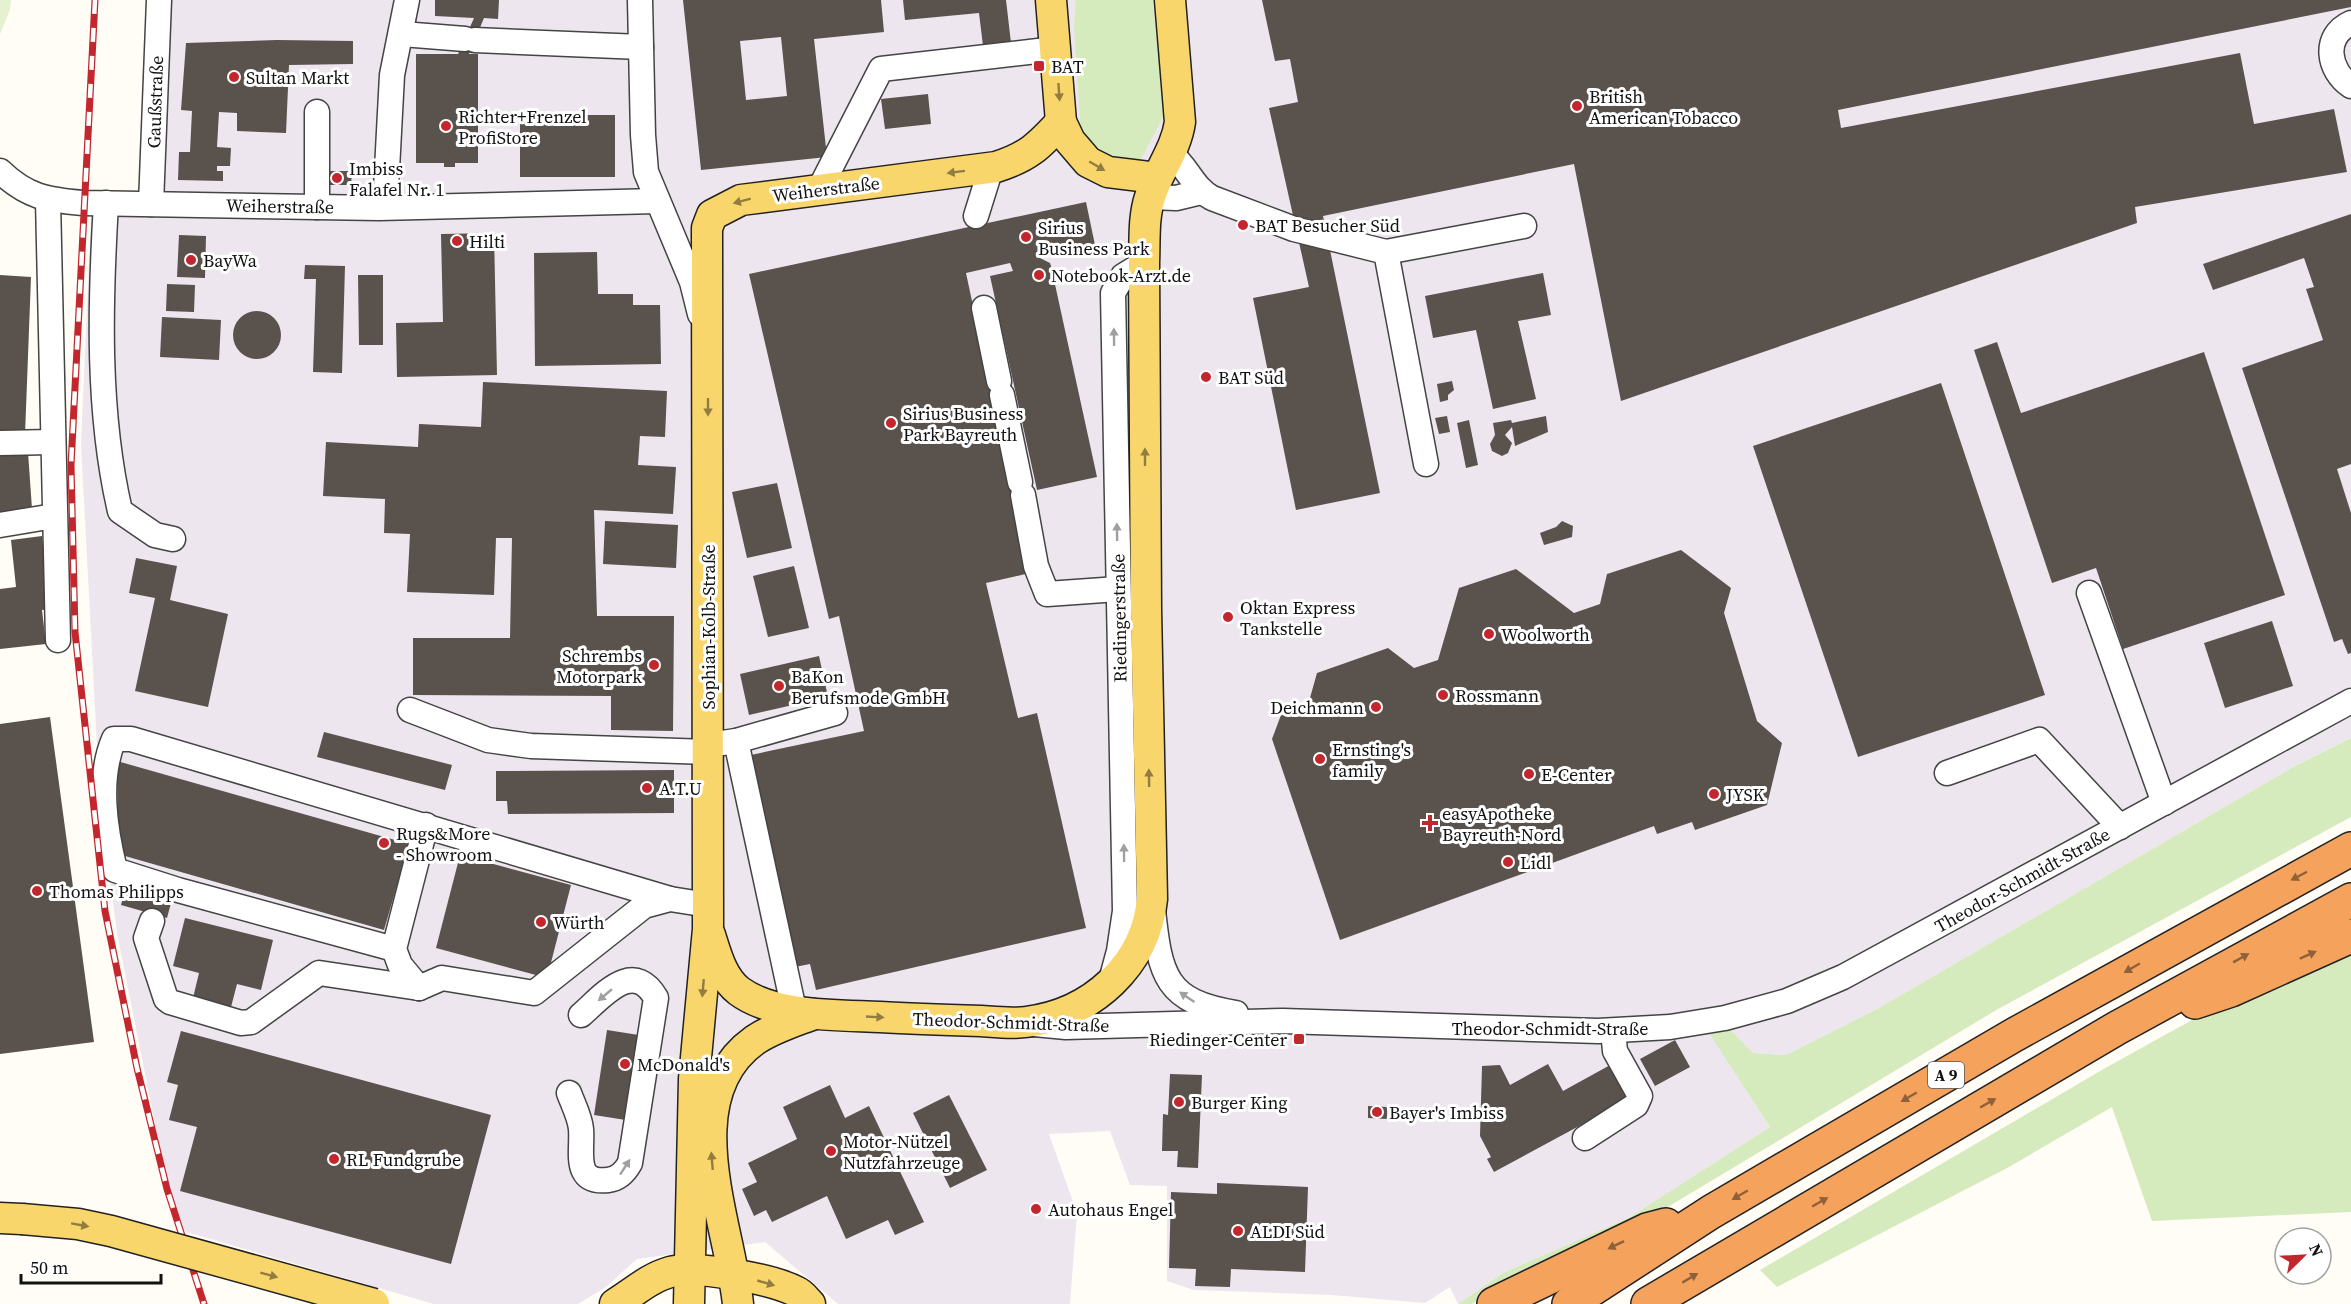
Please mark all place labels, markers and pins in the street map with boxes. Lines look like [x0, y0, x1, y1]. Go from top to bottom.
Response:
place label: BAT [1051, 54, 1084, 79]
marker: BAT [1032, 59, 1046, 73]
place label: Sultan Markt [246, 65, 349, 90]
marker: Sultan Markt [227, 70, 241, 84]
place label: British American Tobacco [1589, 84, 1738, 130]
marker: British American Tobacco [1570, 99, 1584, 113]
place label: Richter+Frenzel ProfiStore [458, 104, 587, 150]
marker: Richter+Frenzel ProfiStore [439, 119, 453, 133]
place label: Imbiss Falafel Nr. 1 [349, 156, 444, 202]
marker: Imbiss Falafel Nr. 1 [330, 171, 344, 185]
place label: BAT Besucher Süd [1255, 213, 1400, 238]
place label: Sirius Business Park [1038, 215, 1150, 261]
marker: BAT Besucher Süd [1236, 218, 1250, 232]
place label: Hilti [469, 229, 505, 254]
marker: Sirius Business Park [1019, 230, 1033, 244]
marker: Hilti [450, 234, 464, 248]
place label: BayWa [203, 248, 258, 273]
marker: BayWa [184, 253, 198, 267]
place label: Notebook-Arzt.de [1051, 263, 1191, 288]
marker: Notebook-Arzt.de [1032, 268, 1046, 282]
place label: BAT Süd [1218, 365, 1284, 390]
marker: BAT Süd [1199, 370, 1213, 384]
place label: Sirius Business Park Bayreuth [903, 401, 1024, 447]
marker: Sirius Business Park Bayreuth [884, 416, 898, 430]
place label: Oktan Express Tankstelle [1240, 595, 1355, 641]
marker: Oktan Express Tankstelle [1221, 610, 1235, 624]
place label: Woolworth [1501, 622, 1590, 647]
marker: Woolworth [1482, 627, 1496, 641]
place label: Schrembs Motorpark [556, 643, 642, 689]
marker: Schrembs Motorpark [647, 658, 661, 672]
place label: BaKon Berufsmode GmbH [791, 664, 946, 710]
marker: BaKon Berufsmode GmbH [772, 679, 786, 693]
place label: Rossmann [1455, 683, 1539, 708]
marker: Rossmann [1436, 688, 1450, 702]
place label: Deichmann [1270, 695, 1364, 720]
marker: Deichmann [1369, 700, 1383, 714]
place label: Ernsting's family [1332, 737, 1411, 783]
marker: Ernsting's family [1313, 752, 1327, 766]
place label: E-Center [1541, 762, 1612, 787]
marker: E-Center [1522, 767, 1536, 781]
place label: A.T.U [659, 776, 702, 801]
marker: A.T.U [640, 781, 654, 795]
place label: JYSK [1725, 782, 1764, 807]
marker: JYSK [1707, 787, 1721, 801]
place label: easyApotheke Bayreuth-Nord [1442, 801, 1561, 847]
marker: easyApotheke Bayreuth-Nord [1423, 816, 1437, 830]
place label: Rugs&More - Showroom [396, 821, 493, 867]
marker: Rugs&More - Showroom [377, 836, 391, 850]
place label: Lidl [1520, 850, 1552, 875]
marker: Lidl [1501, 855, 1515, 869]
place label: Thomas Philipps [49, 879, 184, 904]
marker: Thomas Philipps [30, 884, 44, 898]
place label: Würth [553, 910, 605, 935]
marker: Würth [534, 915, 548, 929]
place label: Riedinger-Center [1149, 1027, 1287, 1052]
marker: Riedinger-Center [1292, 1032, 1306, 1046]
place label: McDonald's [637, 1052, 730, 1077]
marker: McDonald's [618, 1057, 632, 1071]
place label: Burger King [1191, 1090, 1288, 1115]
marker: Burger King [1172, 1095, 1186, 1109]
place label: Bayer's Imbiss [1389, 1100, 1504, 1125]
marker: Bayer's Imbiss [1370, 1105, 1384, 1119]
place label: Motor-Nützel Nutzfahrzeuge [843, 1129, 960, 1175]
marker: Motor-Nützel Nutzfahrzeuge [824, 1144, 838, 1158]
place label: RL Fundgrube [346, 1147, 461, 1172]
marker: RL Fundgrube [327, 1152, 341, 1166]
place label: Autohaus Engel [1048, 1197, 1173, 1222]
marker: Autohaus Engel [1029, 1202, 1043, 1216]
place label: ALDI Süd [1250, 1219, 1325, 1244]
marker: ALDI Süd [1231, 1224, 1245, 1238]

